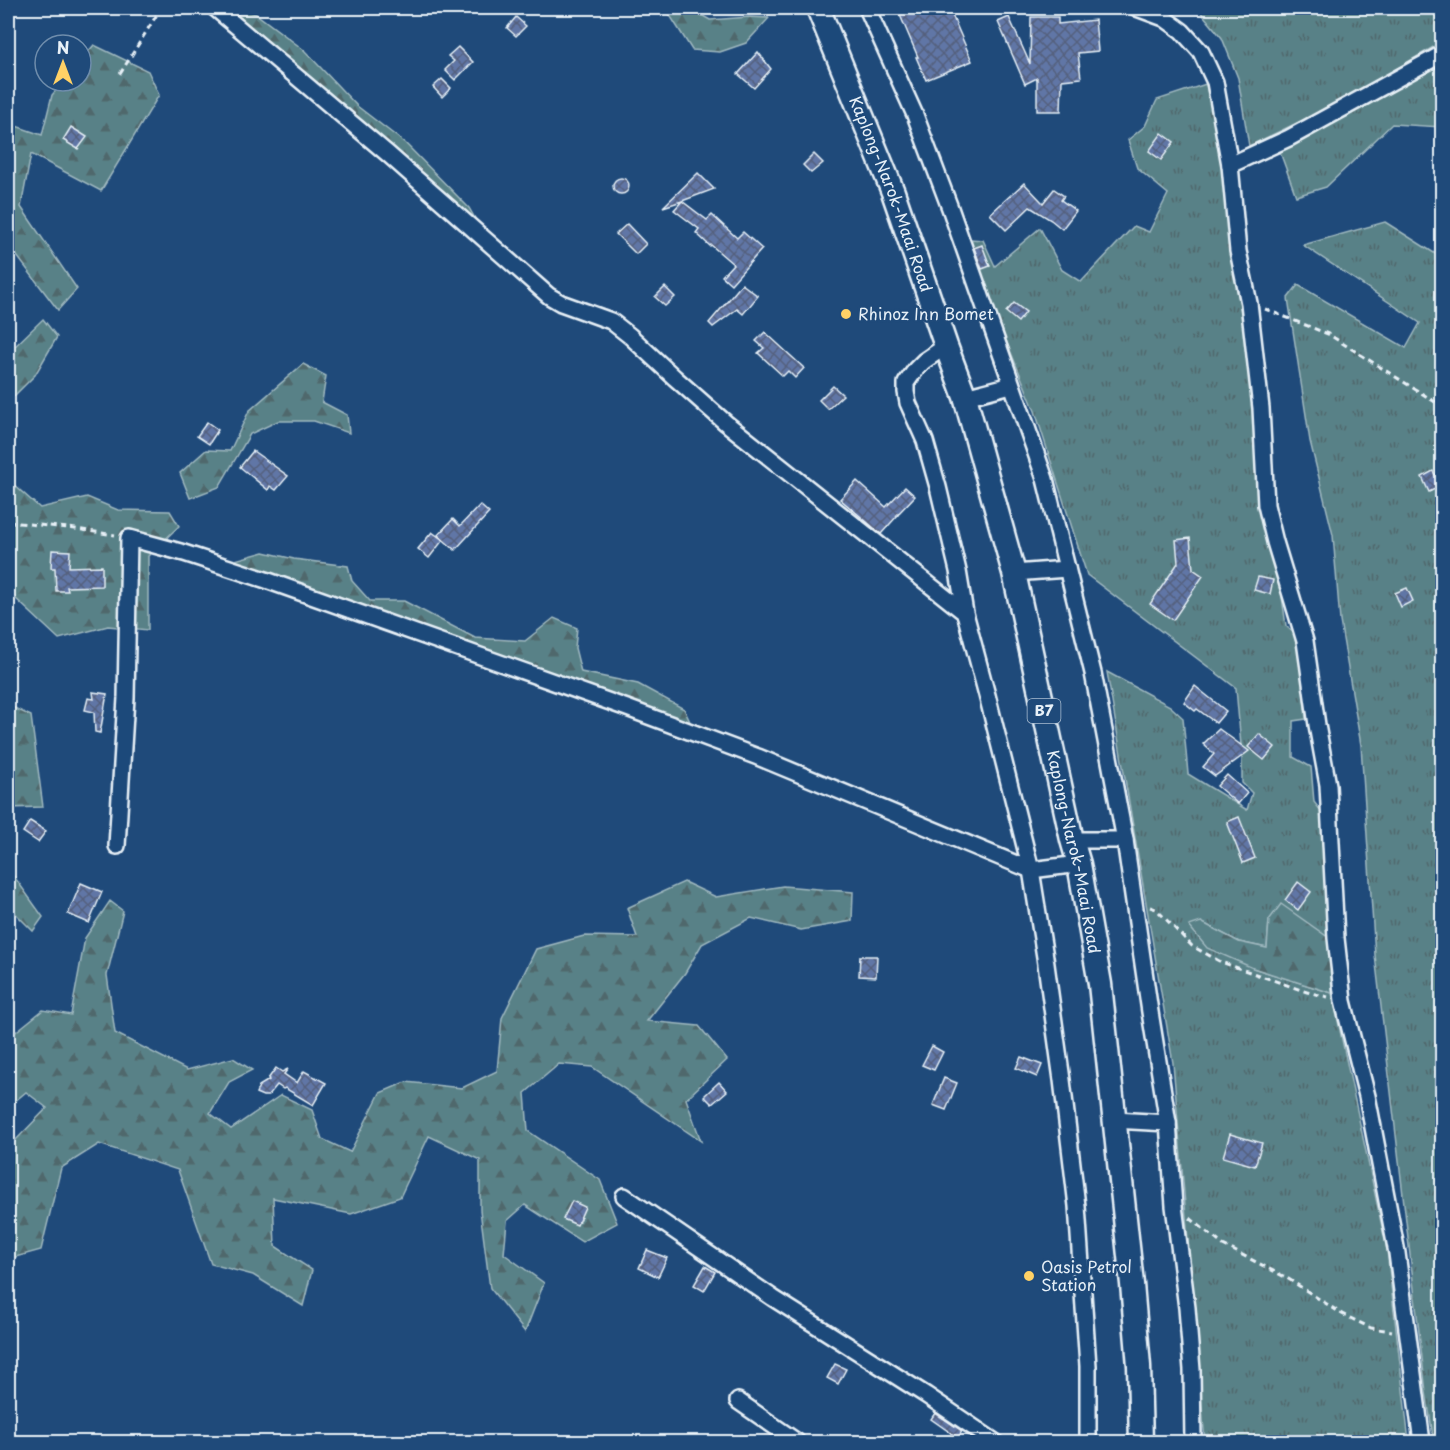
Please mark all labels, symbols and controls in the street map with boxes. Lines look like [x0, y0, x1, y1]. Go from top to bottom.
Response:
north arrow [33, 33, 93, 93]
text: N [57, 35, 69, 59]
street label: Kaplong-Narok-Maai Road [844, 92, 939, 295]
place label: Rhinoz Inn Bomet [858, 301, 994, 325]
marker: Rhinoz Inn Bomet [839, 307, 853, 321]
road number: B7 [1028, 699, 1060, 723]
street label: Kaplong-Narok-Maai Road [1042, 748, 1107, 955]
place label: Oasis Petrol Station [1041, 1254, 1132, 1296]
marker: Oasis Petrol Station [1022, 1269, 1036, 1283]

